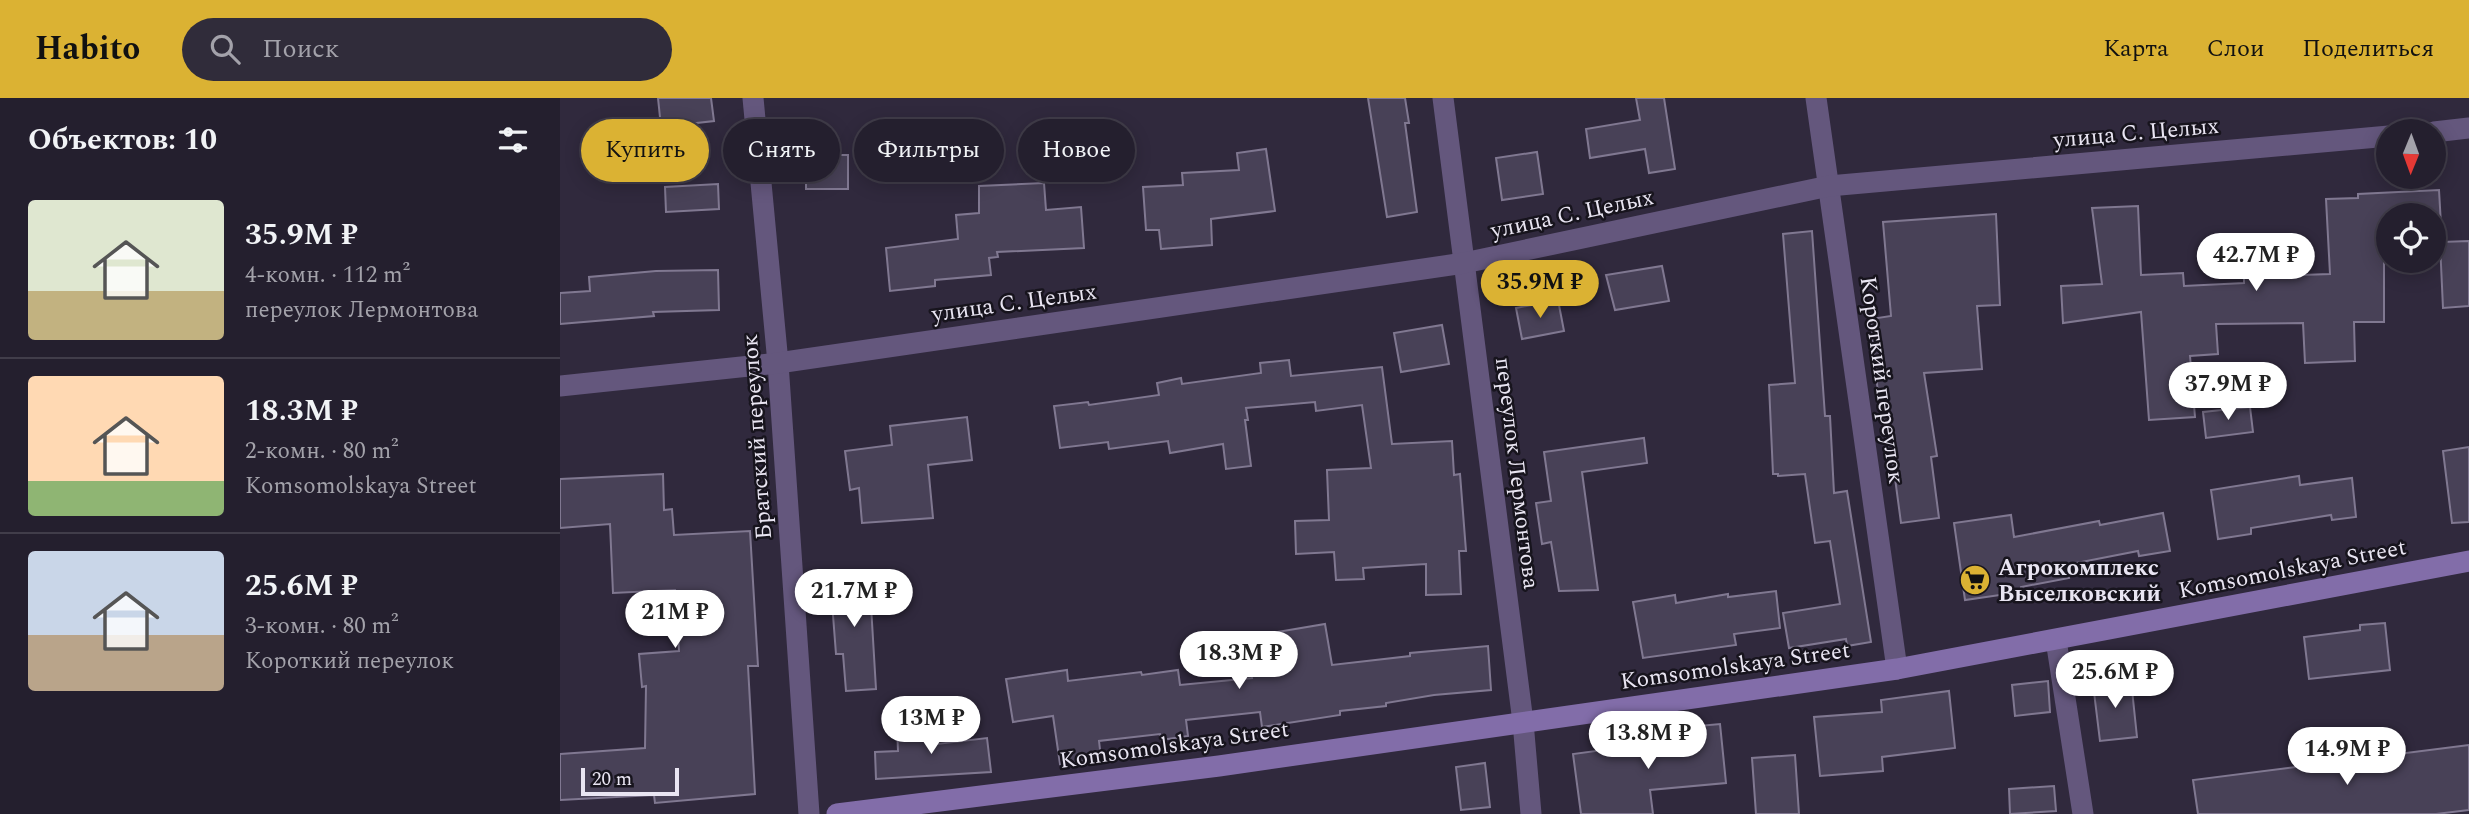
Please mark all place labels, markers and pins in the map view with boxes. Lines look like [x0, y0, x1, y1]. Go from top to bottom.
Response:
pin: 42.7M ₽ [2191, 234, 2321, 293]
pin: 35.9M ₽ [1475, 260, 1605, 320]
pin: 37.9M ₽ [2163, 362, 2293, 422]
place label: Агрокомплекс Выселковский [1998, 551, 2161, 612]
supermarket icon: Агрокомплекс Выселковский [1958, 563, 1992, 597]
pin: 21.7M ₽ [789, 570, 919, 629]
pin: 21M ₽ [626, 590, 724, 650]
pin: 18.3M ₽ [1174, 632, 1304, 691]
pin: 25.6M ₽ [2050, 650, 2180, 710]
pin: 13M ₽ [882, 696, 980, 756]
pin: 13.8M ₽ [1583, 712, 1713, 771]
pin: 14.9M ₽ [2282, 728, 2412, 787]

